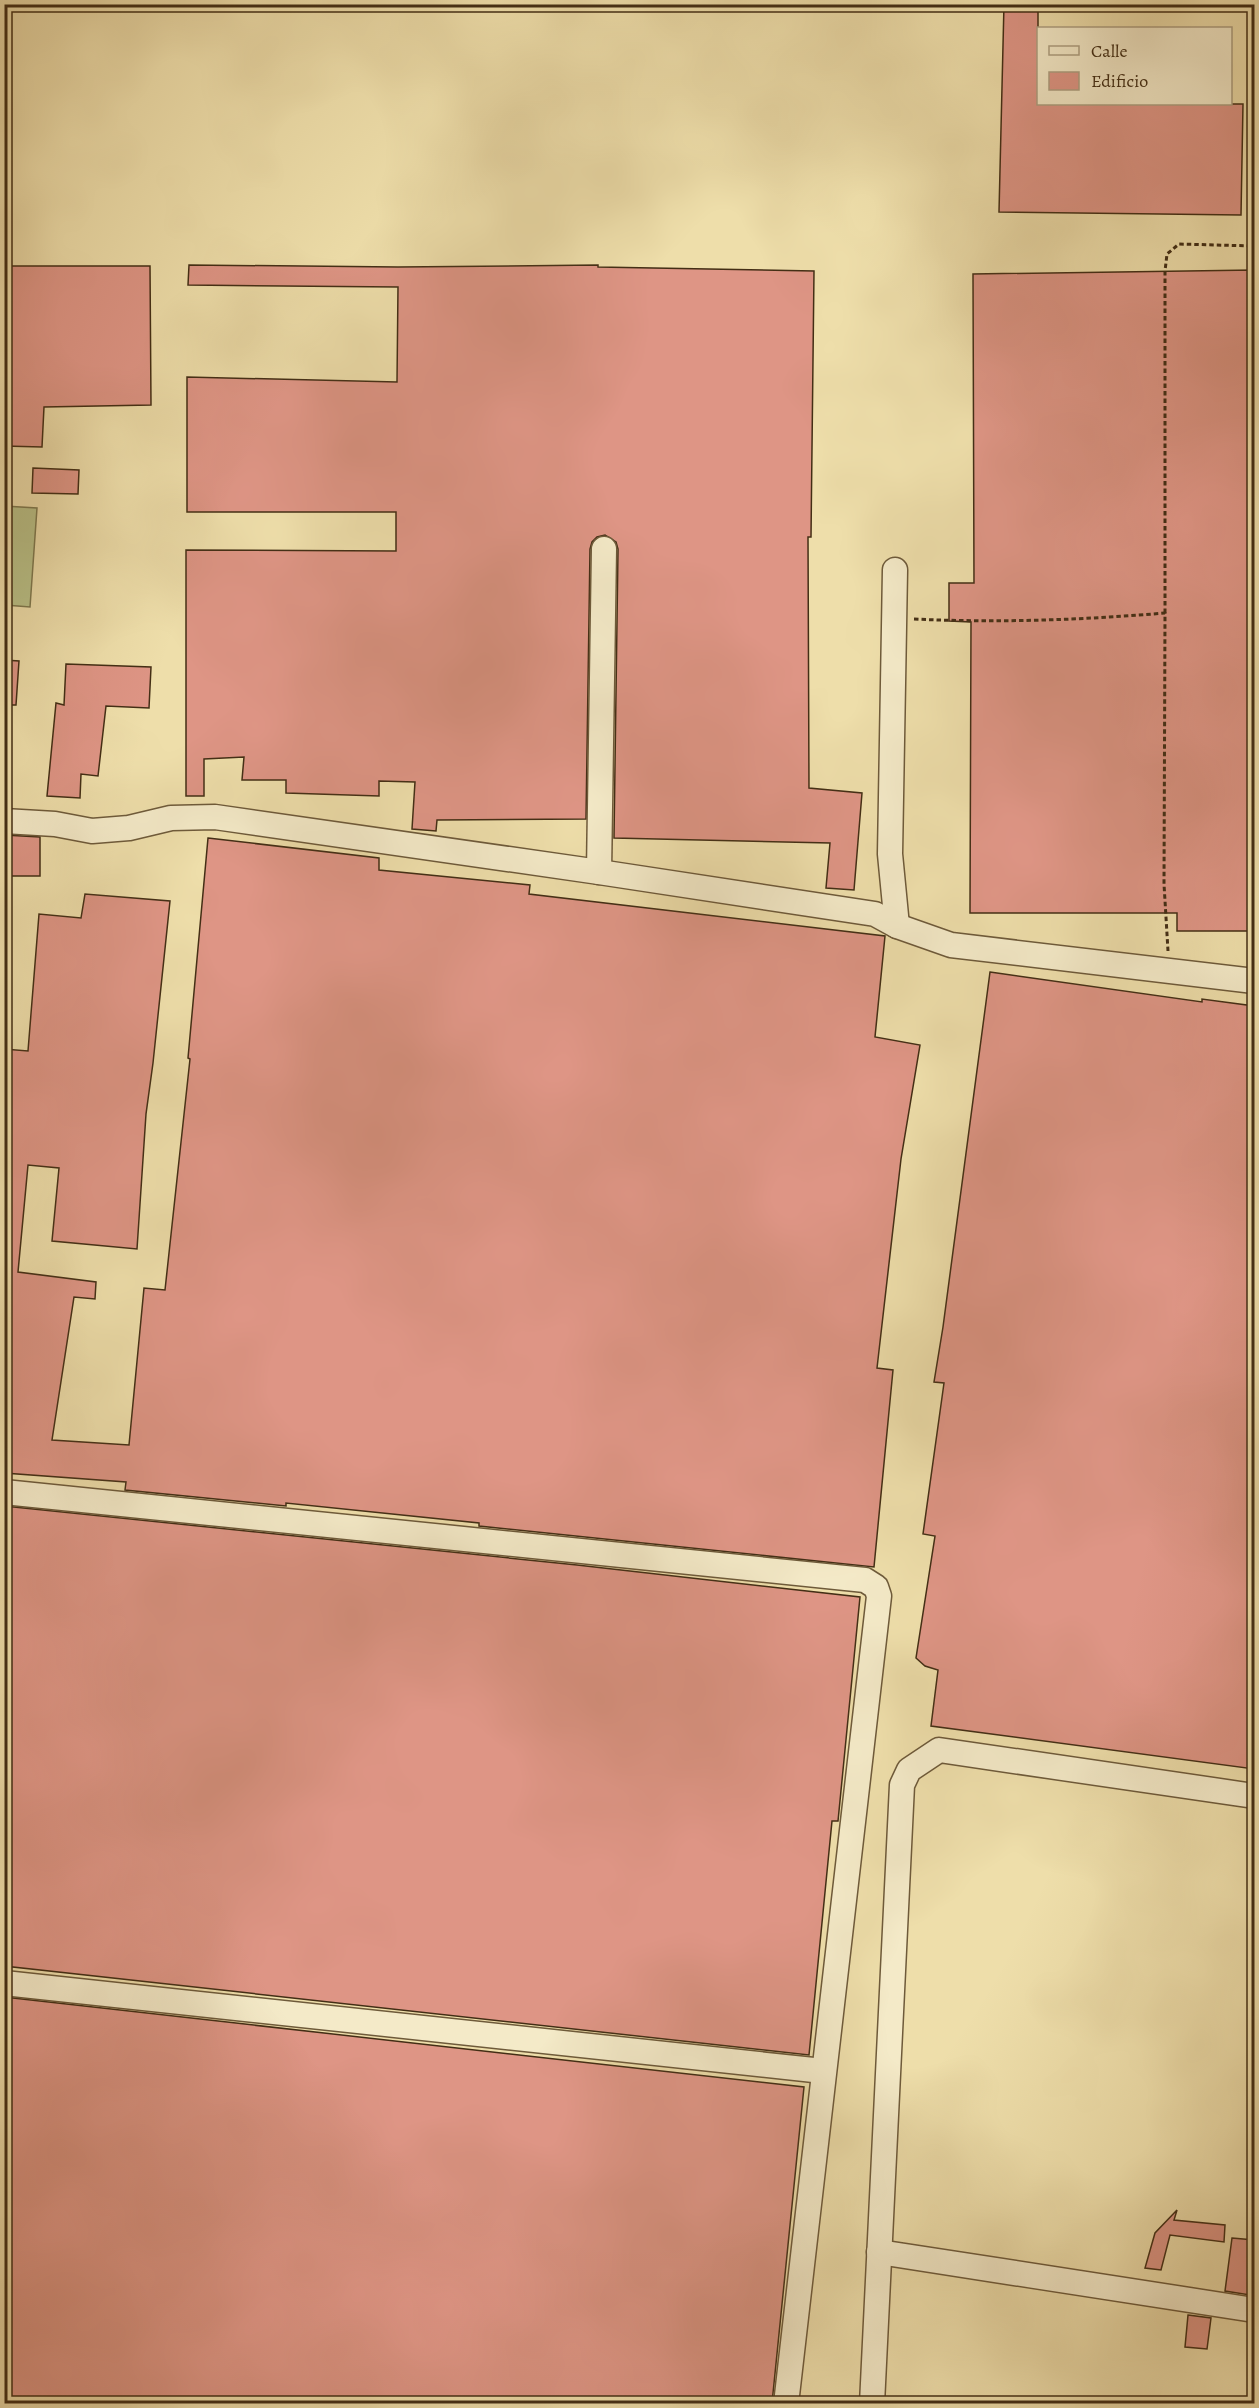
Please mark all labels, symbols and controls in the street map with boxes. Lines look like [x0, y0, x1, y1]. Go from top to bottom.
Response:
legend [1037, 27, 1232, 105]
text: Calle [1091, 39, 1128, 63]
text: Edificio [1091, 69, 1148, 93]

